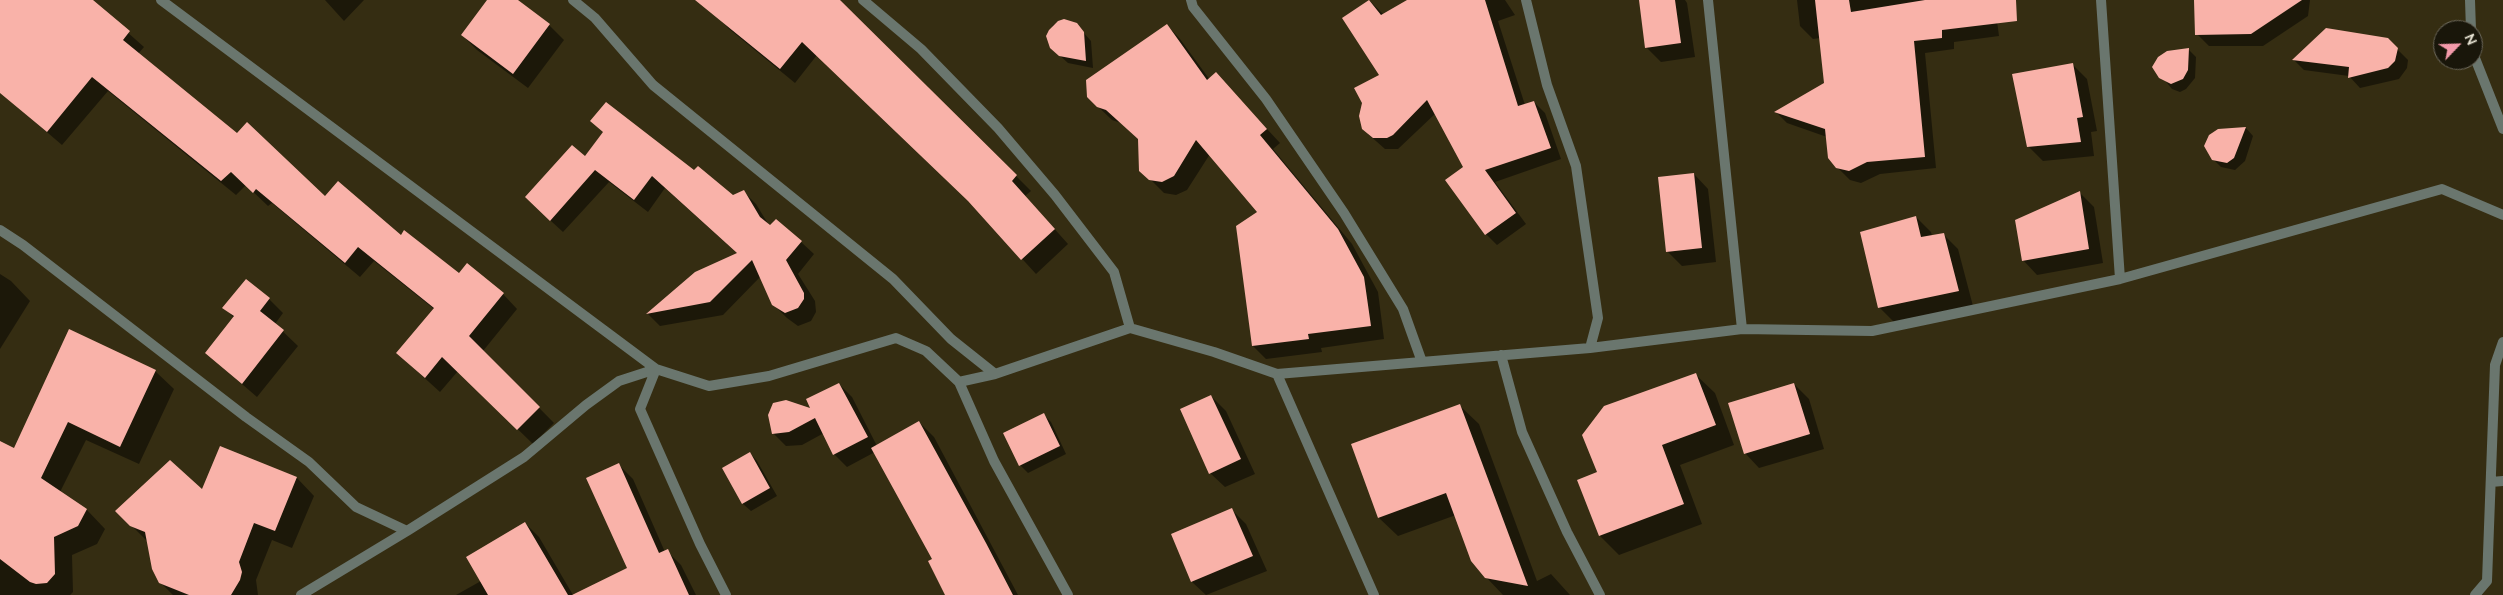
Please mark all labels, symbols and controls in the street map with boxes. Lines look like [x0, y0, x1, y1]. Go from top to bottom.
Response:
north arrow [2433, 20, 2483, 70]
text: N [2460, 31, 2481, 48]

